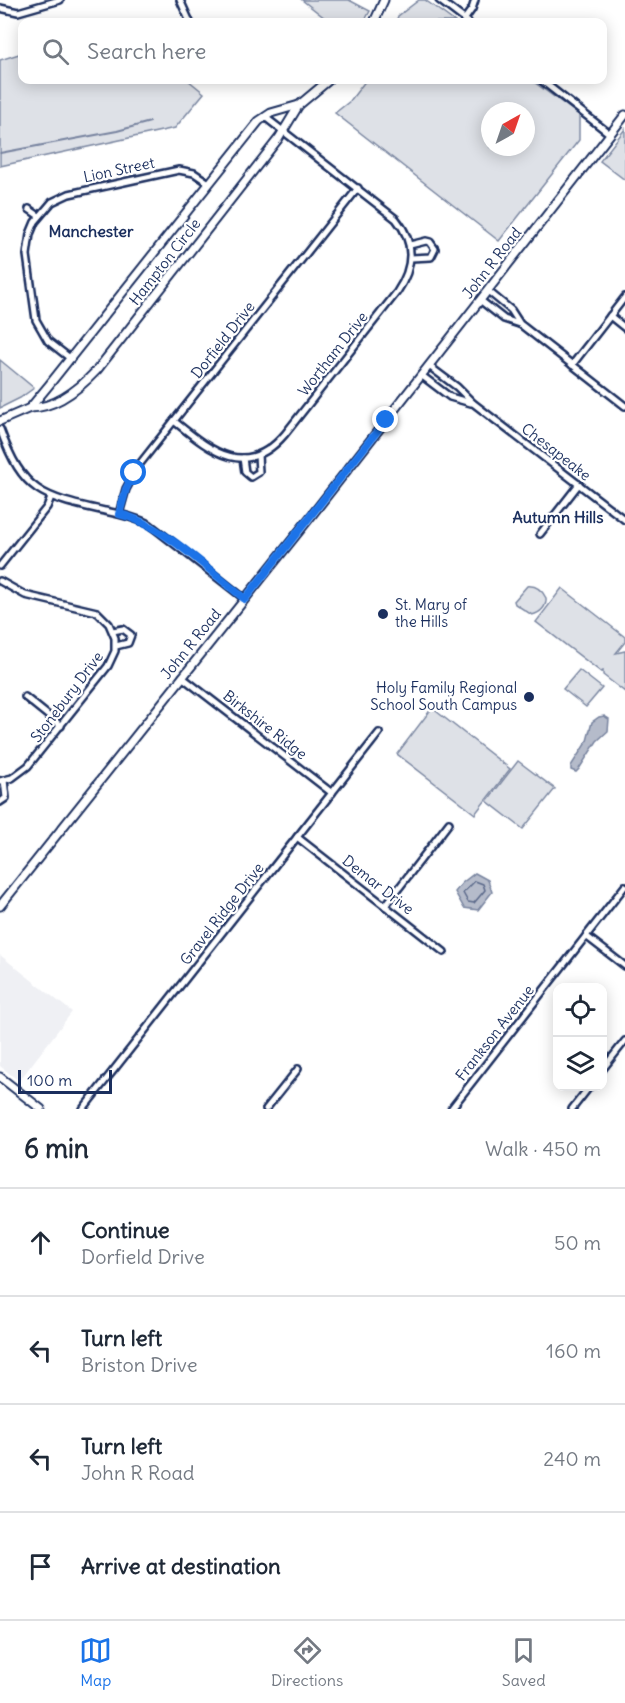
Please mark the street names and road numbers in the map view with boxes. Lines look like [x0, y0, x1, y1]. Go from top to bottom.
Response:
street label: Lion Street [82, 153, 156, 186]
street label: Hampton Circle [125, 214, 204, 309]
street label: John R Road [458, 223, 525, 302]
street label: Dorfield Drive [187, 297, 259, 382]
street label: Wortham Drive [294, 308, 372, 400]
street label: Chesapeake [518, 419, 595, 485]
street label: John R Road [156, 604, 225, 683]
street label: Stonebury Drive [26, 647, 107, 746]
street label: Birkshire Ridge [220, 686, 311, 763]
street label: Demar Drive [339, 851, 418, 918]
street label: Gravel Ridge Drive [176, 859, 268, 969]
street label: Frankson Avenue [451, 981, 538, 1084]

